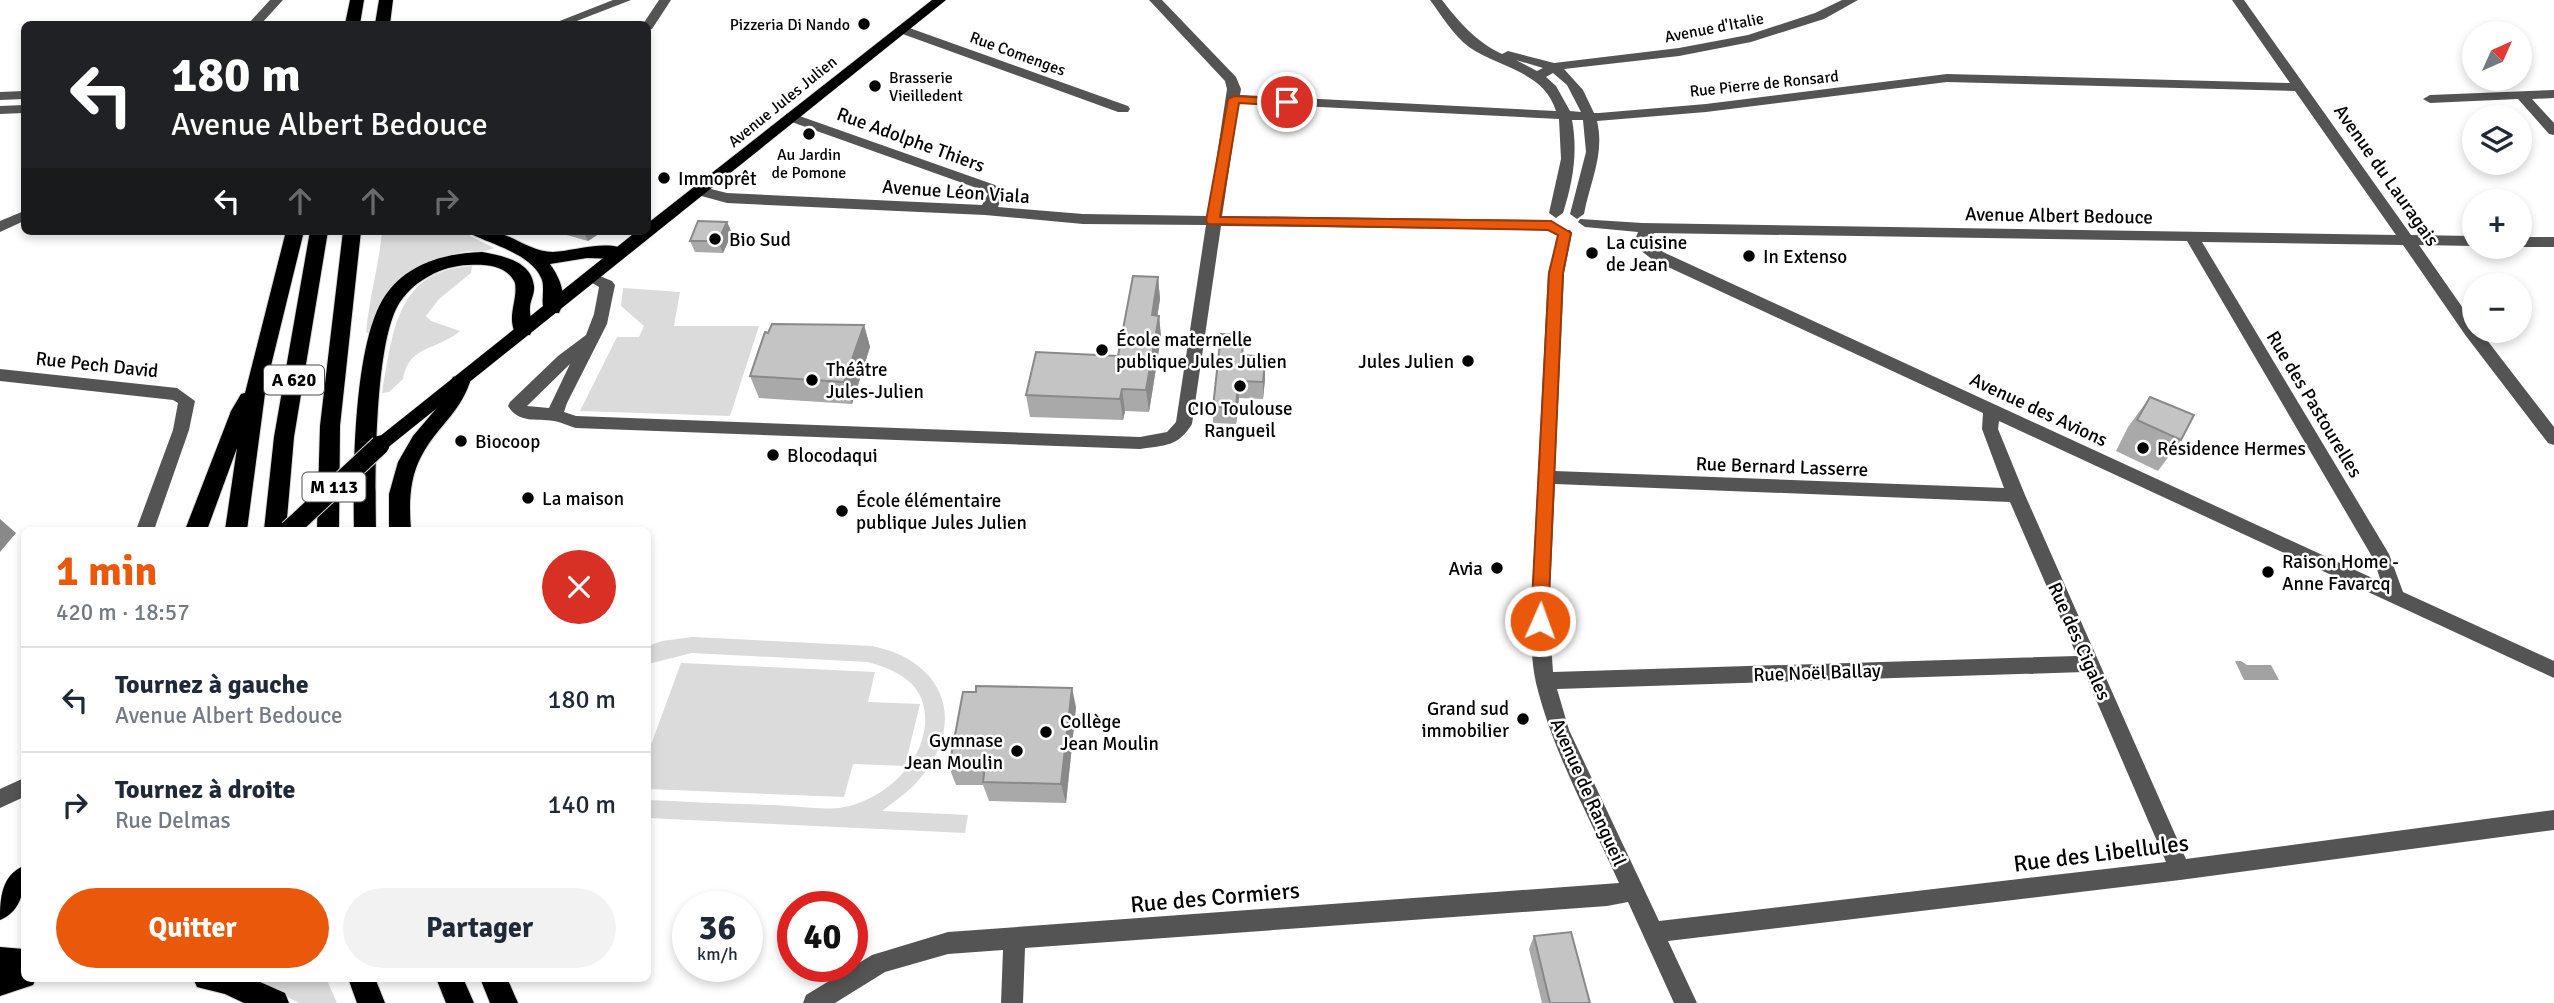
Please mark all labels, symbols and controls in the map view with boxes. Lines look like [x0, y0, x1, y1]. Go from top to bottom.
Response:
street label: Avenue d'Italie [1663, 9, 1766, 47]
place label: Pizzeria Di Nando [730, 15, 850, 35]
marker: Pizzeria Di Nando [856, 16, 872, 32]
north arrow [2462, 21, 2532, 91]
map controls [2462, 21, 2532, 343]
street label: Rue Comenges [967, 27, 1068, 80]
text: 180 m [171, 45, 301, 105]
icon: left [56, 49, 147, 140]
street label: Avenue Jules Julien [724, 52, 841, 152]
street label: Rue Pierre de Ronsard [1689, 66, 1840, 102]
place label: Brasserie Vieilledent [889, 68, 963, 106]
pin [1257, 72, 1317, 132]
marker: Brasserie Vieilledent [867, 78, 883, 94]
icon: arrive [1268, 83, 1306, 121]
street label: Avenue du Lauragais [2328, 100, 2444, 251]
street label: Rue Adolphe Thiers [833, 102, 988, 178]
text: Avenue Albert Bedouce [171, 105, 488, 144]
button: layers [2462, 105, 2532, 175]
marker: Au Jardin de Pomone [801, 126, 817, 142]
place label: Au Jardin de Pomone [772, 145, 846, 183]
place label: Immoprêt [678, 167, 757, 191]
marker: Immoprêt [656, 170, 672, 186]
street label: Avenue Léon Viala [881, 175, 1031, 209]
icon: left [208, 182, 246, 220]
icon: ahead [281, 182, 319, 220]
icon: ahead [354, 182, 392, 220]
icon: right [427, 182, 465, 220]
button: + [2462, 189, 2532, 259]
street label: Avenue Albert Bedouce [1965, 202, 2153, 230]
place label: Bio Sud [729, 228, 791, 252]
marker: Bio Sud [707, 231, 723, 247]
place label: La cuisine de Jean [1606, 231, 1687, 277]
marker: La cuisine de Jean [1584, 245, 1600, 261]
place label: In Extenso [1763, 245, 1847, 269]
marker: In Extenso [1741, 248, 1757, 264]
button: − [2462, 273, 2532, 343]
street label: Rue des Pastourelles [2261, 327, 2367, 482]
place label: École maternelle publique Jules Julien [1116, 328, 1287, 374]
marker: École maternelle publique Jules Julien [1094, 342, 1110, 358]
street label: Rue Pech David [34, 347, 160, 383]
place label: Jules Julien [1358, 350, 1454, 374]
marker: Jules Julien [1460, 353, 1476, 369]
place label: Théâtre Jules-Julien [826, 358, 924, 404]
road number: A 620 [264, 366, 324, 394]
street label: Avenue des Avions [1966, 368, 2111, 452]
marker: Théâtre Jules-Julien [804, 372, 820, 388]
marker: CIO Toulouse Rangueil [1232, 378, 1248, 394]
place label: CIO Toulouse Rangueil [1187, 397, 1293, 443]
place label: Biocoop [475, 430, 540, 454]
marker: Biocoop [453, 433, 469, 449]
place label: Résidence Hermes [2157, 437, 2306, 461]
marker: Résidence Hermes [2135, 440, 2151, 456]
place label: Blocodaqui [787, 444, 878, 468]
marker: Blocodaqui [765, 447, 781, 463]
street label: Rue Bernard Lasserre [1695, 452, 1869, 482]
road number: M 113 [302, 472, 366, 502]
place label: La maison [542, 487, 624, 511]
place label: École élémentaire publique Jules Julien [856, 489, 1027, 535]
marker: La maison [520, 490, 536, 506]
marker: École élémentaire publique Jules Julien [834, 503, 850, 519]
text: 1 min [56, 546, 157, 597]
button: close [542, 550, 616, 624]
place label: Raison Home - Anne Favarcq [2282, 550, 2399, 596]
place label: Avia [1448, 557, 1483, 581]
marker: Avia [1489, 560, 1505, 576]
marker: Raison Home - Anne Favarcq [2260, 564, 2276, 580]
street label: Rue des Cigales [2042, 579, 2116, 704]
position arrow [1503, 584, 1577, 658]
text: 420 m · 18:57 [56, 598, 190, 627]
street label: Rue Noël Ballay [1753, 659, 1881, 687]
text: Tournez à gauche [115, 669, 309, 701]
icon: left [56, 681, 94, 719]
text: 180 m [547, 684, 616, 716]
place label: Grand sud immobilier [1421, 697, 1509, 743]
text: Avenue Albert Bedouce [115, 701, 343, 730]
place label: Collège Jean Moulin [1060, 710, 1159, 756]
marker: Grand sud immobilier [1515, 711, 1531, 727]
street label: Avenue de Rangueil [1545, 715, 1631, 870]
marker: Collège Jean Moulin [1038, 724, 1054, 740]
place label: Gymnase Jean Moulin [904, 729, 1003, 775]
marker: Gymnase Jean Moulin [1009, 743, 1025, 759]
text: Tournez à droite [115, 774, 295, 806]
icon: right [56, 786, 94, 824]
text: 140 m [547, 789, 616, 821]
text: Rue Delmas [115, 806, 231, 835]
street label: Rue des Libellules [2012, 828, 2190, 879]
street label: Rue des Cormiers [1129, 876, 1301, 919]
button: Quitter [56, 888, 329, 968]
button: Partager [343, 888, 616, 968]
speed limit sign: 40 [777, 891, 868, 982]
text: 36 [699, 906, 736, 949]
text: km/h [697, 943, 738, 965]

